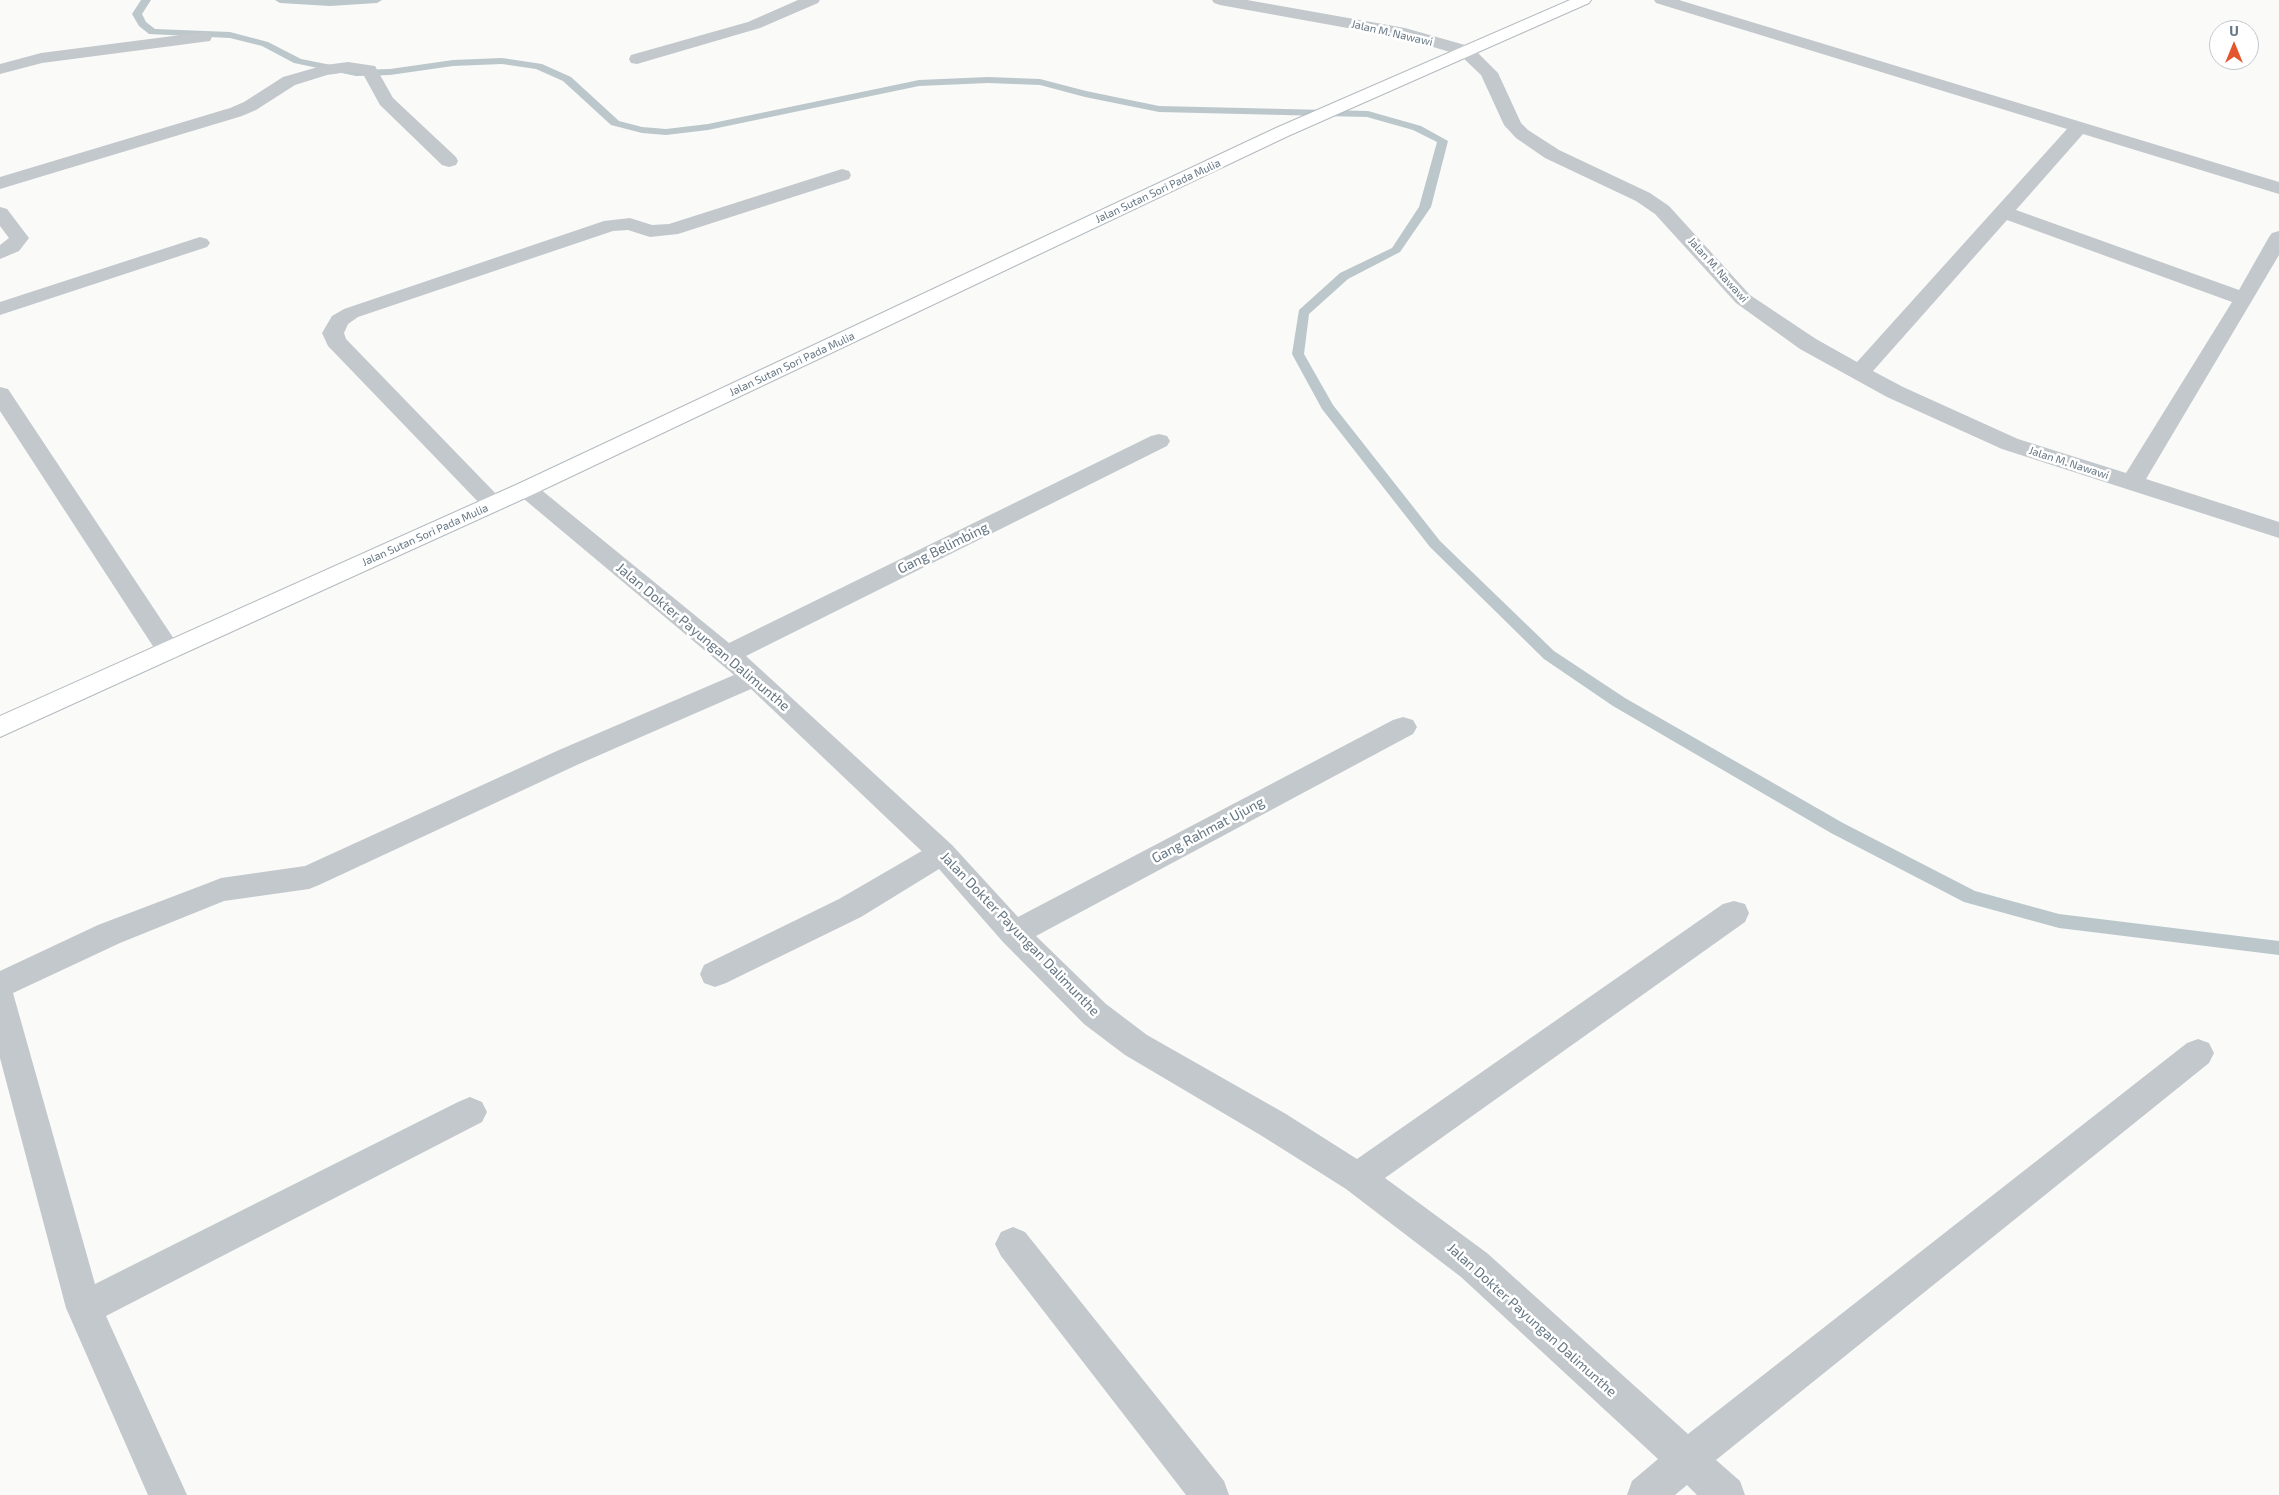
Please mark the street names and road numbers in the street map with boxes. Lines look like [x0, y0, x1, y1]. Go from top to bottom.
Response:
street label: Jalan M. Nawawi [1350, 17, 1434, 49]
street label: Jalan Sutan Sori Pada Mulia [1093, 156, 1223, 226]
street label: Jalan M. Nawawi [1685, 235, 1751, 305]
street label: Jalan Sutan Sori Pada Mulia [727, 329, 857, 399]
street label: Jalan M. Nawawi [2027, 444, 2111, 482]
street label: Jalan Sutan Sori Pada Mulia [360, 501, 490, 569]
street label: Gang Belimbing [895, 519, 991, 577]
street label: Jalan Dokter Payungan Dalimunthe [613, 559, 793, 715]
street label: Gang Rahmat Ujung [1149, 793, 1267, 867]
street label: Jalan Dokter Payungan Dalimunthe [937, 848, 1103, 1020]
street label: Jalan Dokter Payungan Dalimunthe [1444, 1240, 1620, 1400]

